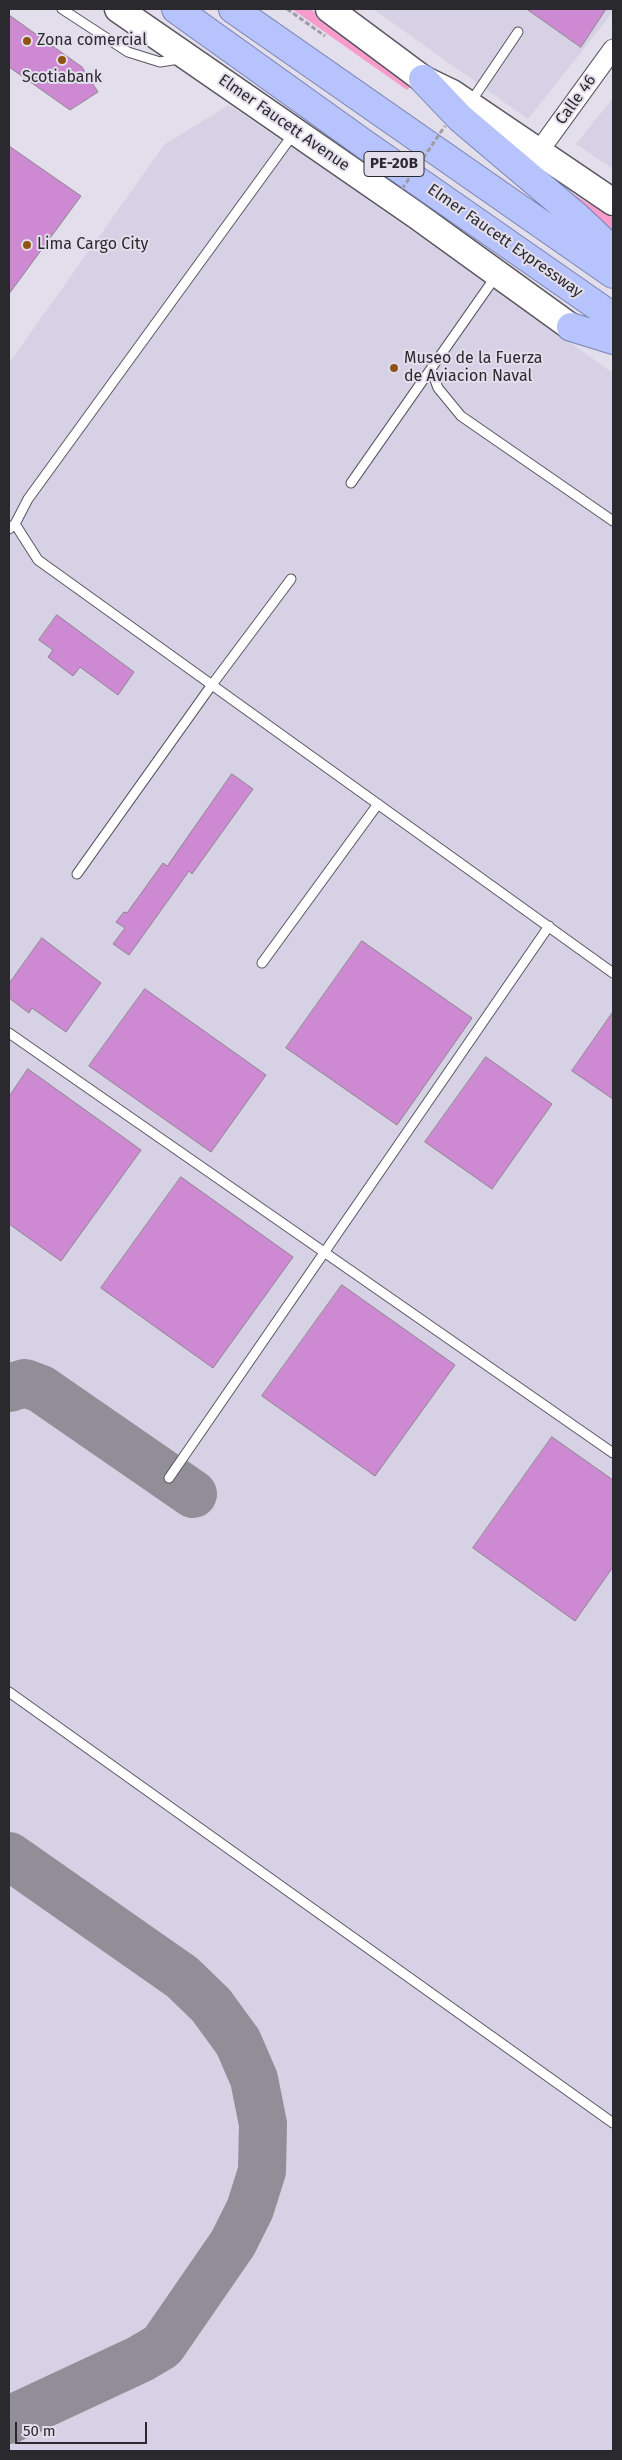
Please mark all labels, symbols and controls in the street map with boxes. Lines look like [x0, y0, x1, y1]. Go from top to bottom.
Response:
place label: Zona comercial [37, 31, 147, 51]
marker: Zona comercial [21, 35, 33, 47]
marker: Scotiabank [56, 54, 68, 66]
place label: Scotiabank [22, 68, 102, 88]
street label: Elmer Faucett Avenue [215, 70, 353, 176]
street label: Calle 46 [552, 71, 600, 129]
road number: PE-20B [364, 152, 424, 176]
street label: Elmer Faucett Expressway [424, 180, 586, 302]
place label: Lima Cargo City [37, 235, 148, 255]
marker: Lima Cargo City [21, 239, 33, 251]
place label: Museo de la Fuerza de Aviacion Naval [404, 349, 542, 387]
marker: Museo de la Fuerza de Aviacion Naval [388, 362, 400, 374]
scale bar [18, 2412, 150, 2444]
text: 50 m [23, 2422, 56, 2440]

